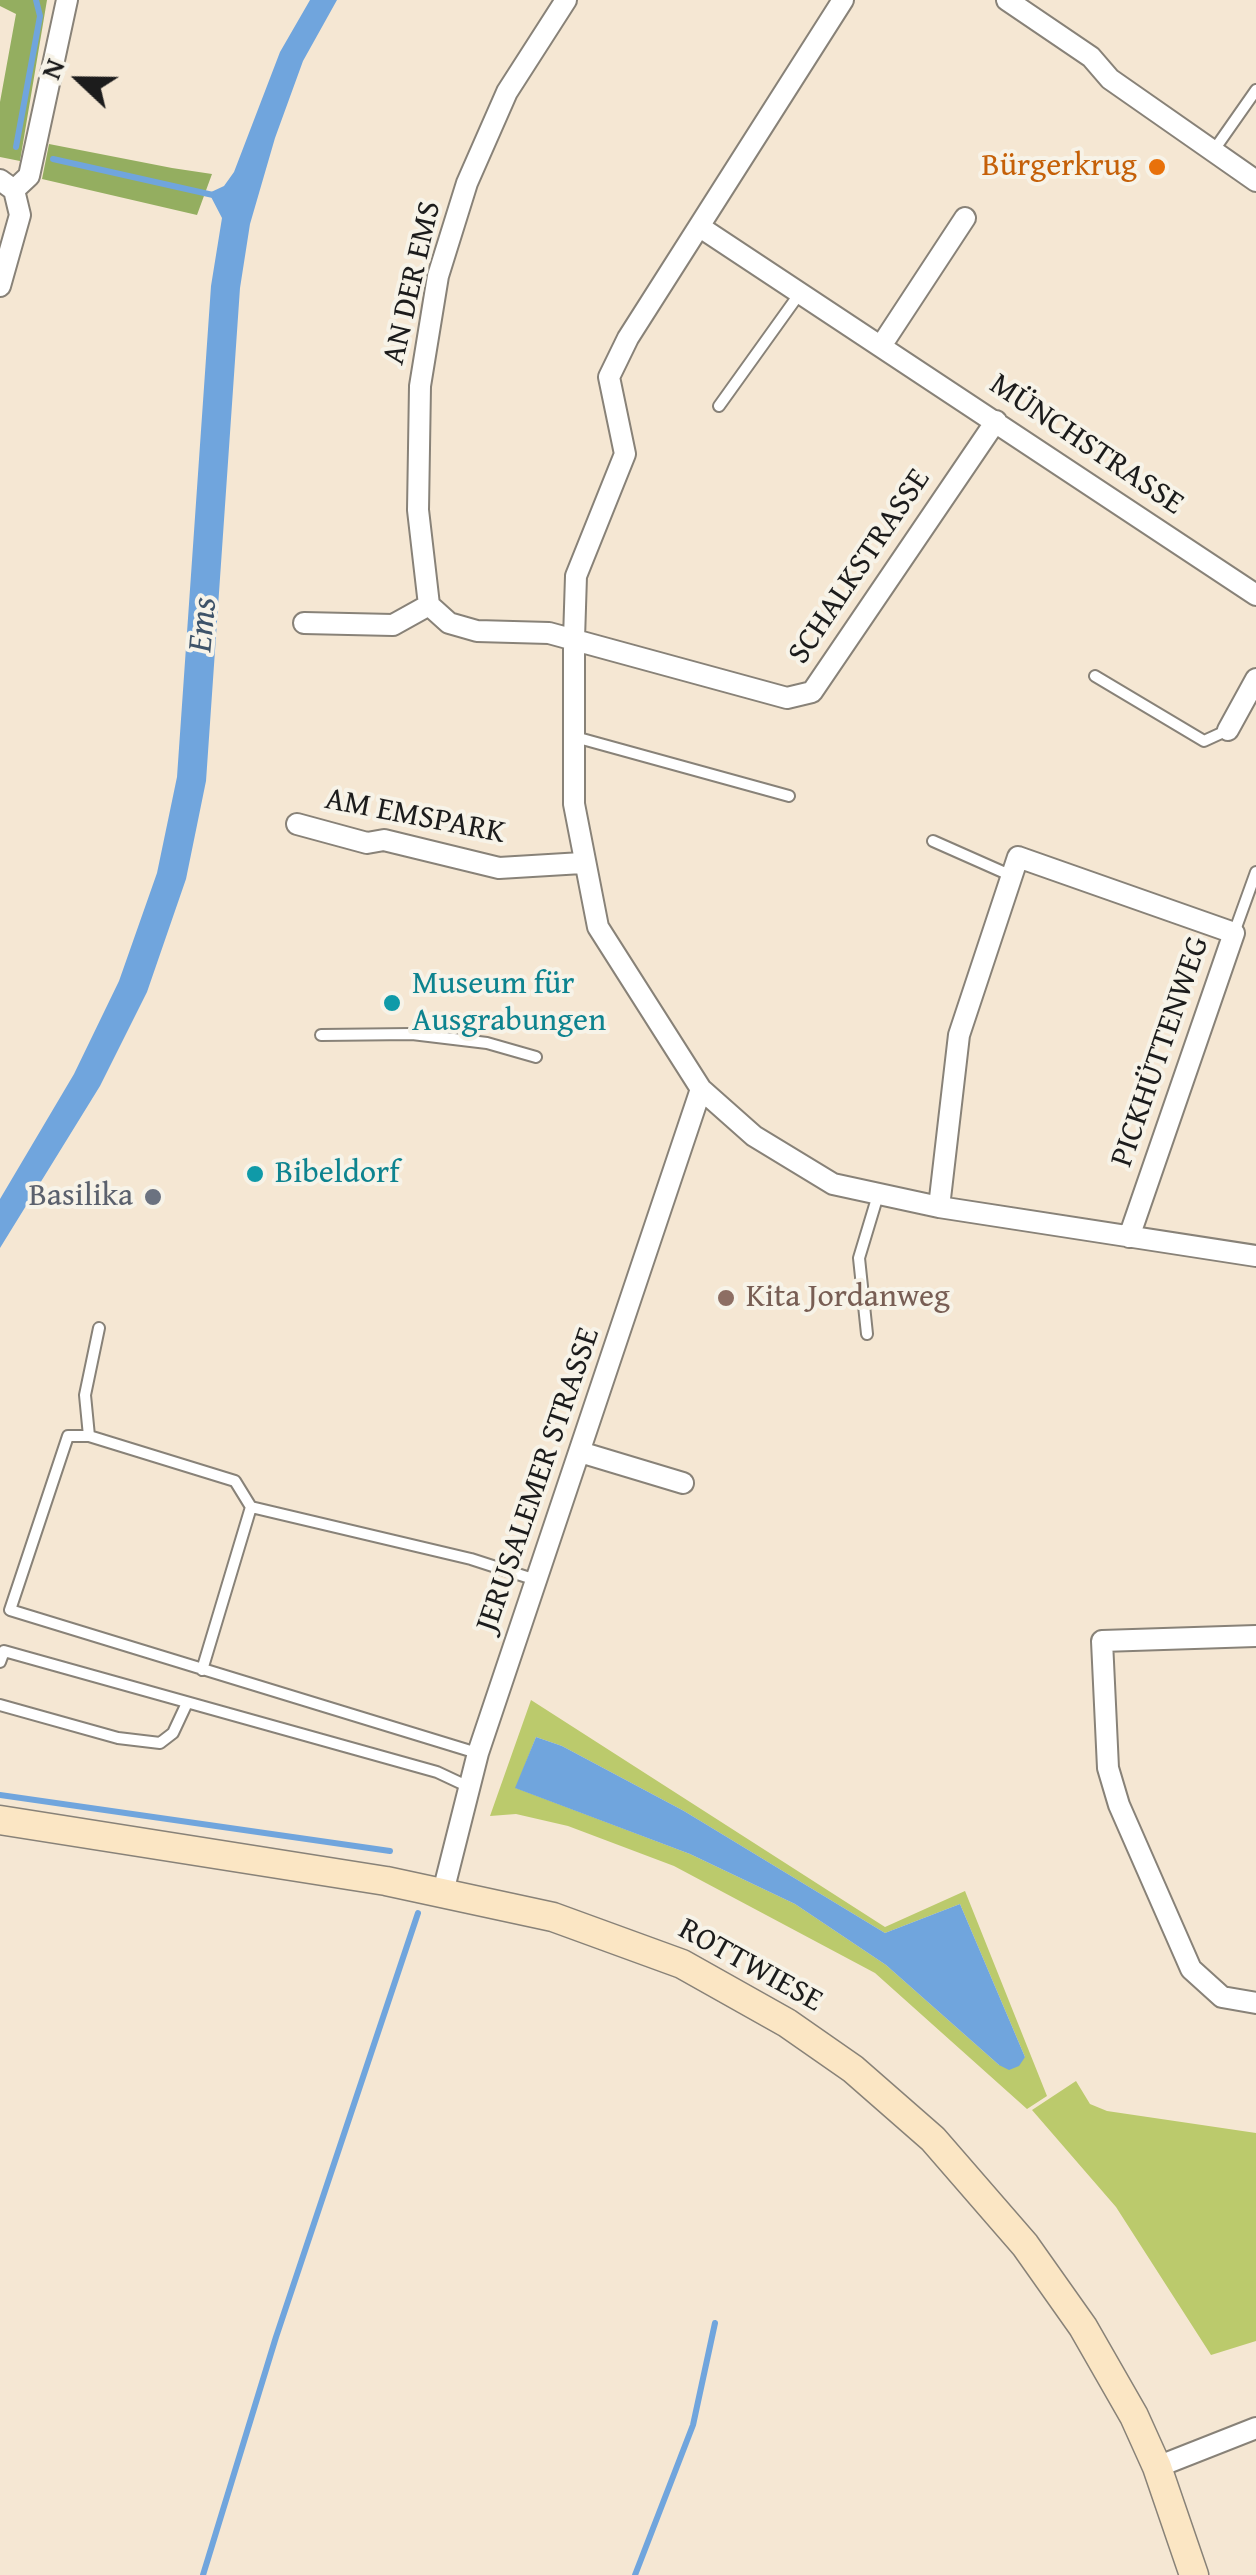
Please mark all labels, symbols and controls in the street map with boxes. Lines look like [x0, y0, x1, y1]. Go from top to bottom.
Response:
north arrow [30, 30, 130, 130]
text: N [29, 52, 74, 85]
place label: Bürgerkrug [982, 148, 1137, 186]
marker: Bürgerkrug [1146, 156, 1168, 178]
street label: AN DER EMS [376, 198, 450, 368]
street label: MÜNCHSTRASSE [982, 366, 1190, 524]
street label: SCHALKSTRASSE [781, 462, 939, 672]
water label: Ems [181, 596, 227, 654]
street label: AM EMSPARK [322, 781, 508, 853]
street label: PICKHÜTTENWEG [1104, 932, 1218, 1172]
place label: Museum für Ausgrabungen [412, 966, 606, 1041]
marker: Museum für Ausgrabungen [381, 992, 403, 1014]
place label: Bibeldorf [275, 1155, 400, 1193]
marker: Bibeldorf [244, 1163, 266, 1185]
place label: Basilika [29, 1178, 133, 1216]
marker: Basilika [142, 1186, 164, 1208]
place label: Kita Jordanweg [746, 1279, 950, 1317]
marker: Kita Jordanweg [715, 1287, 737, 1309]
street label: JERUSALEMER STRASSE [469, 1323, 609, 1637]
street label: ROTTWIESE [671, 1911, 829, 2021]

